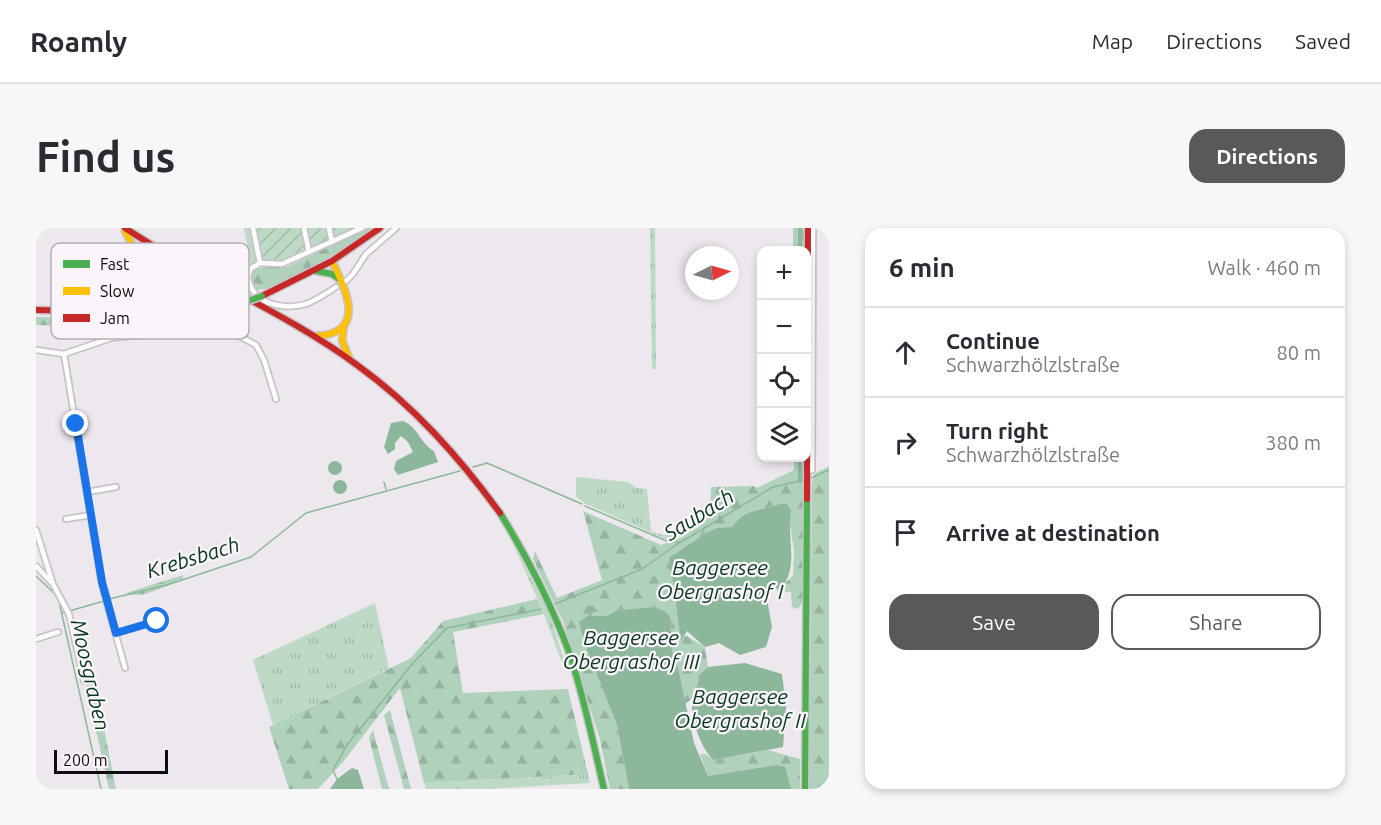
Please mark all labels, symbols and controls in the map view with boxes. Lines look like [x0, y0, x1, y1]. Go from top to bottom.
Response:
text: Roamly [30, 26, 127, 57]
text: Map [1092, 29, 1133, 53]
text: Directions [1166, 29, 1262, 53]
text: Saved [1295, 29, 1351, 53]
button: Directions [1189, 129, 1345, 183]
text: Find us [36, 133, 175, 180]
legend [51, 243, 249, 339]
north arrow [685, 246, 739, 300]
map controls [757, 246, 811, 462]
button: + [757, 246, 811, 300]
text: 6 min [889, 253, 955, 282]
text: Fast [100, 255, 130, 273]
text: Walk · 460 m [1208, 256, 1321, 279]
text: Slow [100, 282, 135, 300]
button: − [757, 300, 811, 354]
text: Jam [100, 309, 130, 327]
text: Continue [946, 328, 1040, 353]
icon: ahead [889, 336, 922, 369]
text: 80 m [1277, 341, 1321, 364]
text: Schwarzhölzlstraße [946, 353, 1120, 376]
button: locate [757, 354, 811, 408]
button: layers [757, 408, 811, 462]
route end [62, 410, 88, 436]
text: Turn right [946, 418, 1048, 443]
icon: right [889, 426, 922, 459]
text: 380 m [1265, 431, 1321, 454]
text: Schwarzhölzlstraße [946, 443, 1120, 466]
water label: Saubach [658, 483, 738, 545]
icon: arrive [889, 516, 922, 549]
text: Arrive at destination [946, 520, 1160, 545]
water label: Krebsbach [143, 532, 242, 583]
water label: Baggersee Obergrashof I [657, 555, 784, 603]
button: Save [889, 594, 1099, 650]
button: Share [1111, 594, 1321, 650]
route start [143, 607, 169, 633]
water label: Moosgraben [66, 617, 115, 733]
water label: Baggersee Obergrashof III [563, 625, 700, 673]
water label: Baggersee Obergrashof II [674, 684, 807, 732]
scale bar [54, 747, 168, 774]
text: 200 m [63, 751, 108, 769]

